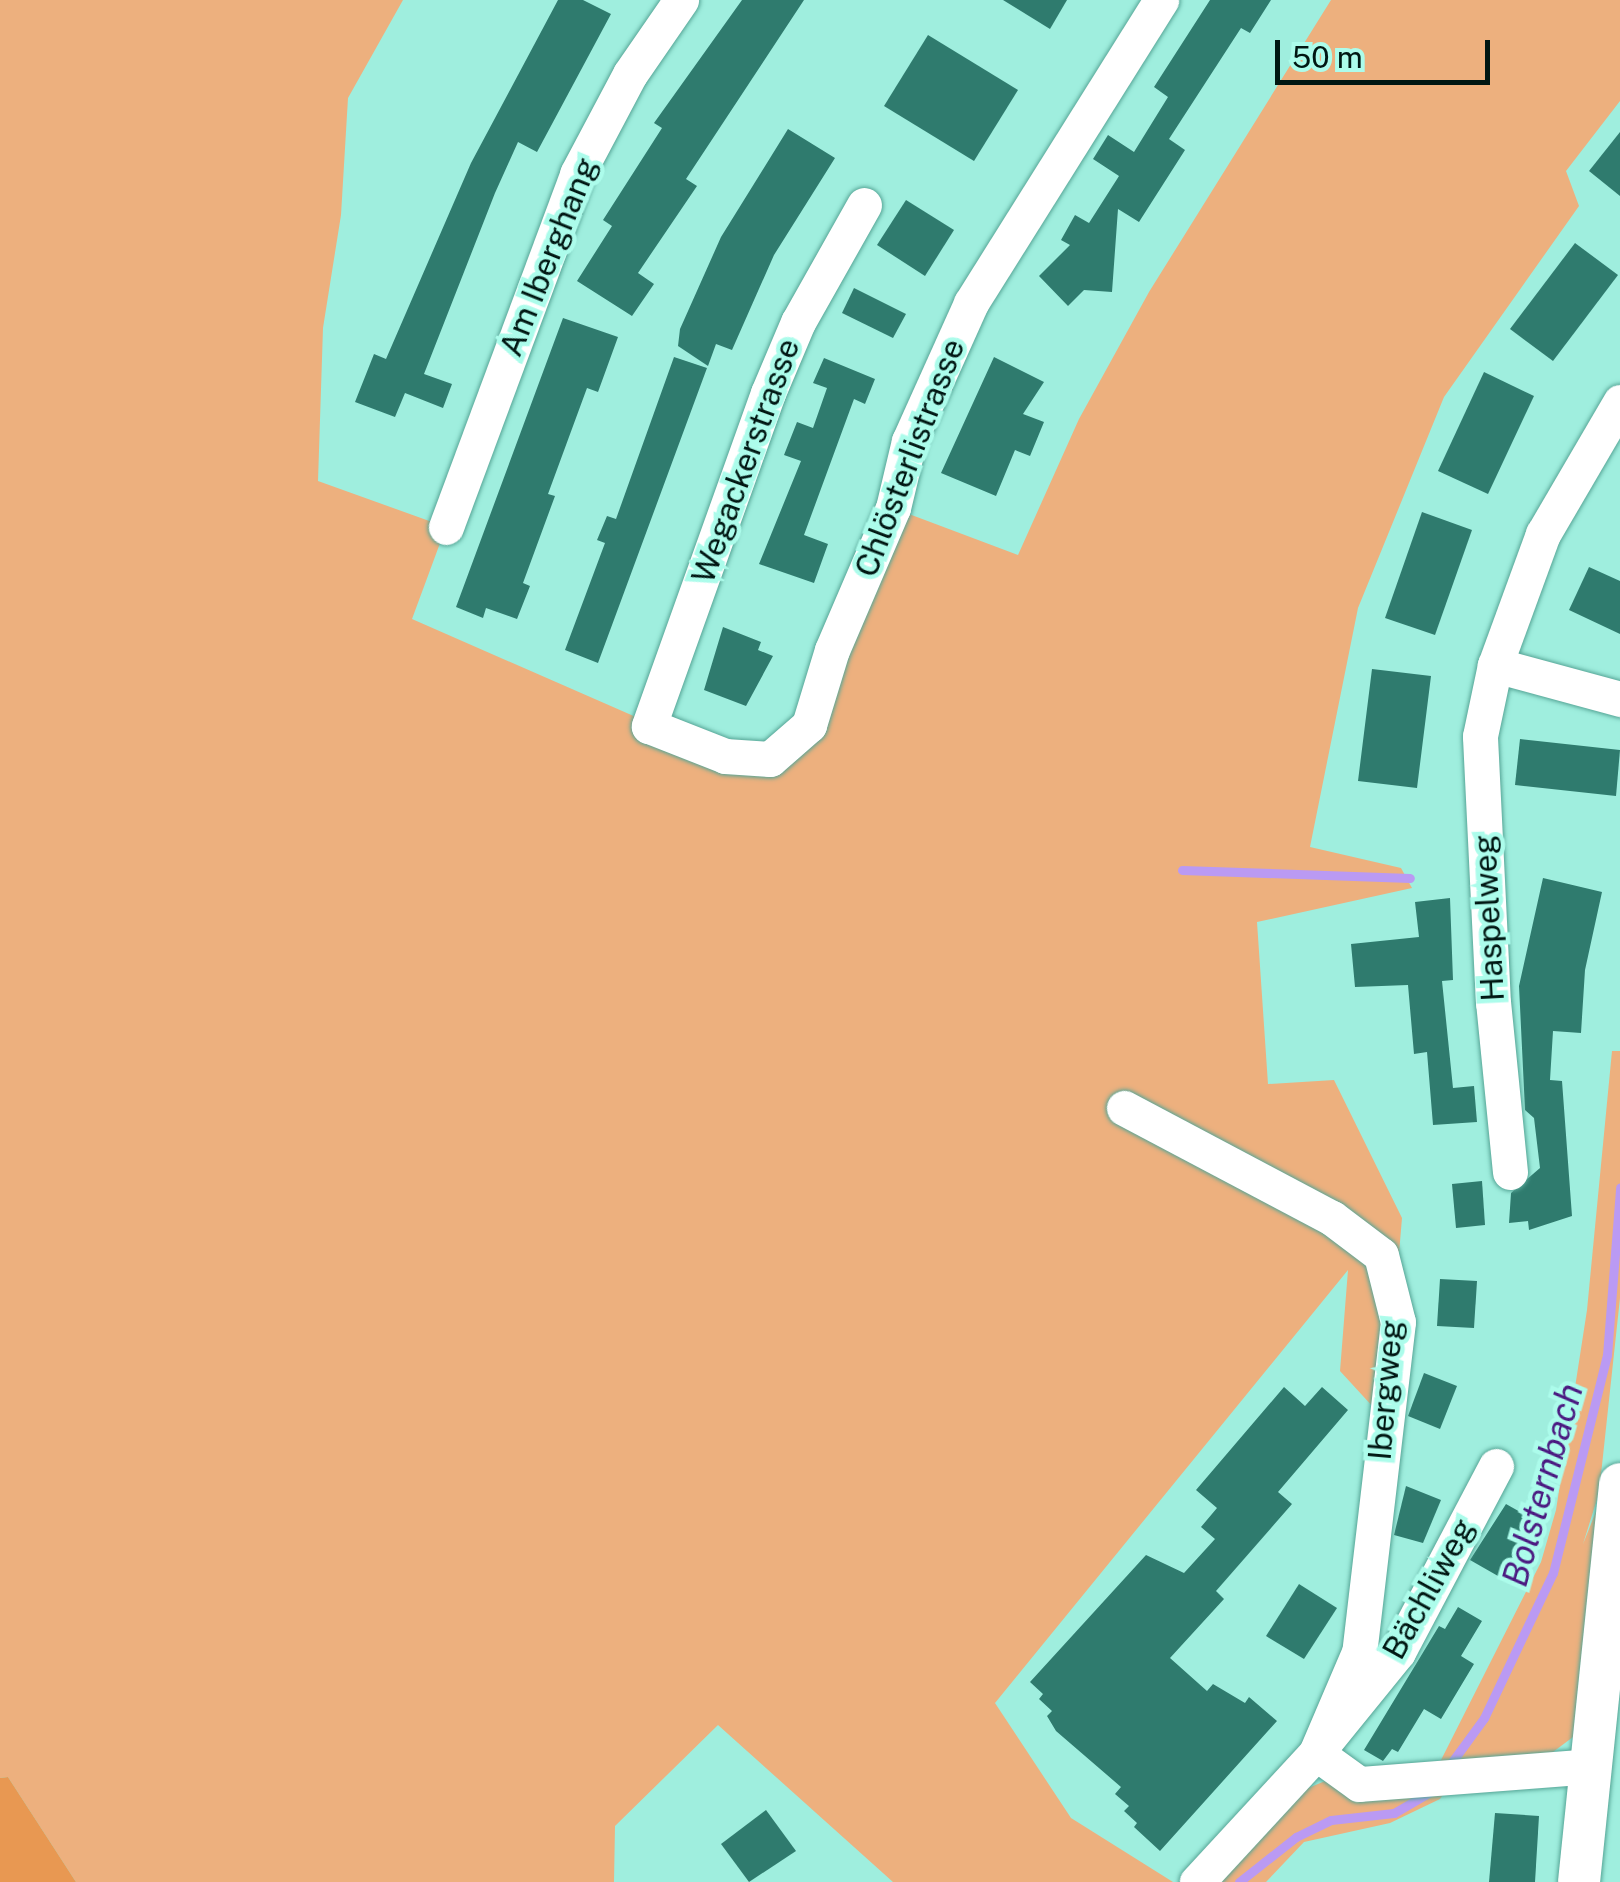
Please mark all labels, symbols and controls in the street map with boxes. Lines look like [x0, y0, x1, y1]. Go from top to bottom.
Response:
scale bar [1280, 20, 1495, 82]
text: 50 m [1292, 39, 1363, 75]
street label: Am Iberghang [492, 152, 606, 362]
street label: Wegackerstrasse [684, 334, 808, 588]
street label: Chlösterlistrasse [847, 334, 973, 582]
street label: Haspelweg [1465, 834, 1513, 1002]
street label: Ibergweg [1361, 1318, 1411, 1462]
water label: Bolsternbach [1494, 1379, 1592, 1591]
street label: Bächliweg [1375, 1512, 1483, 1666]

